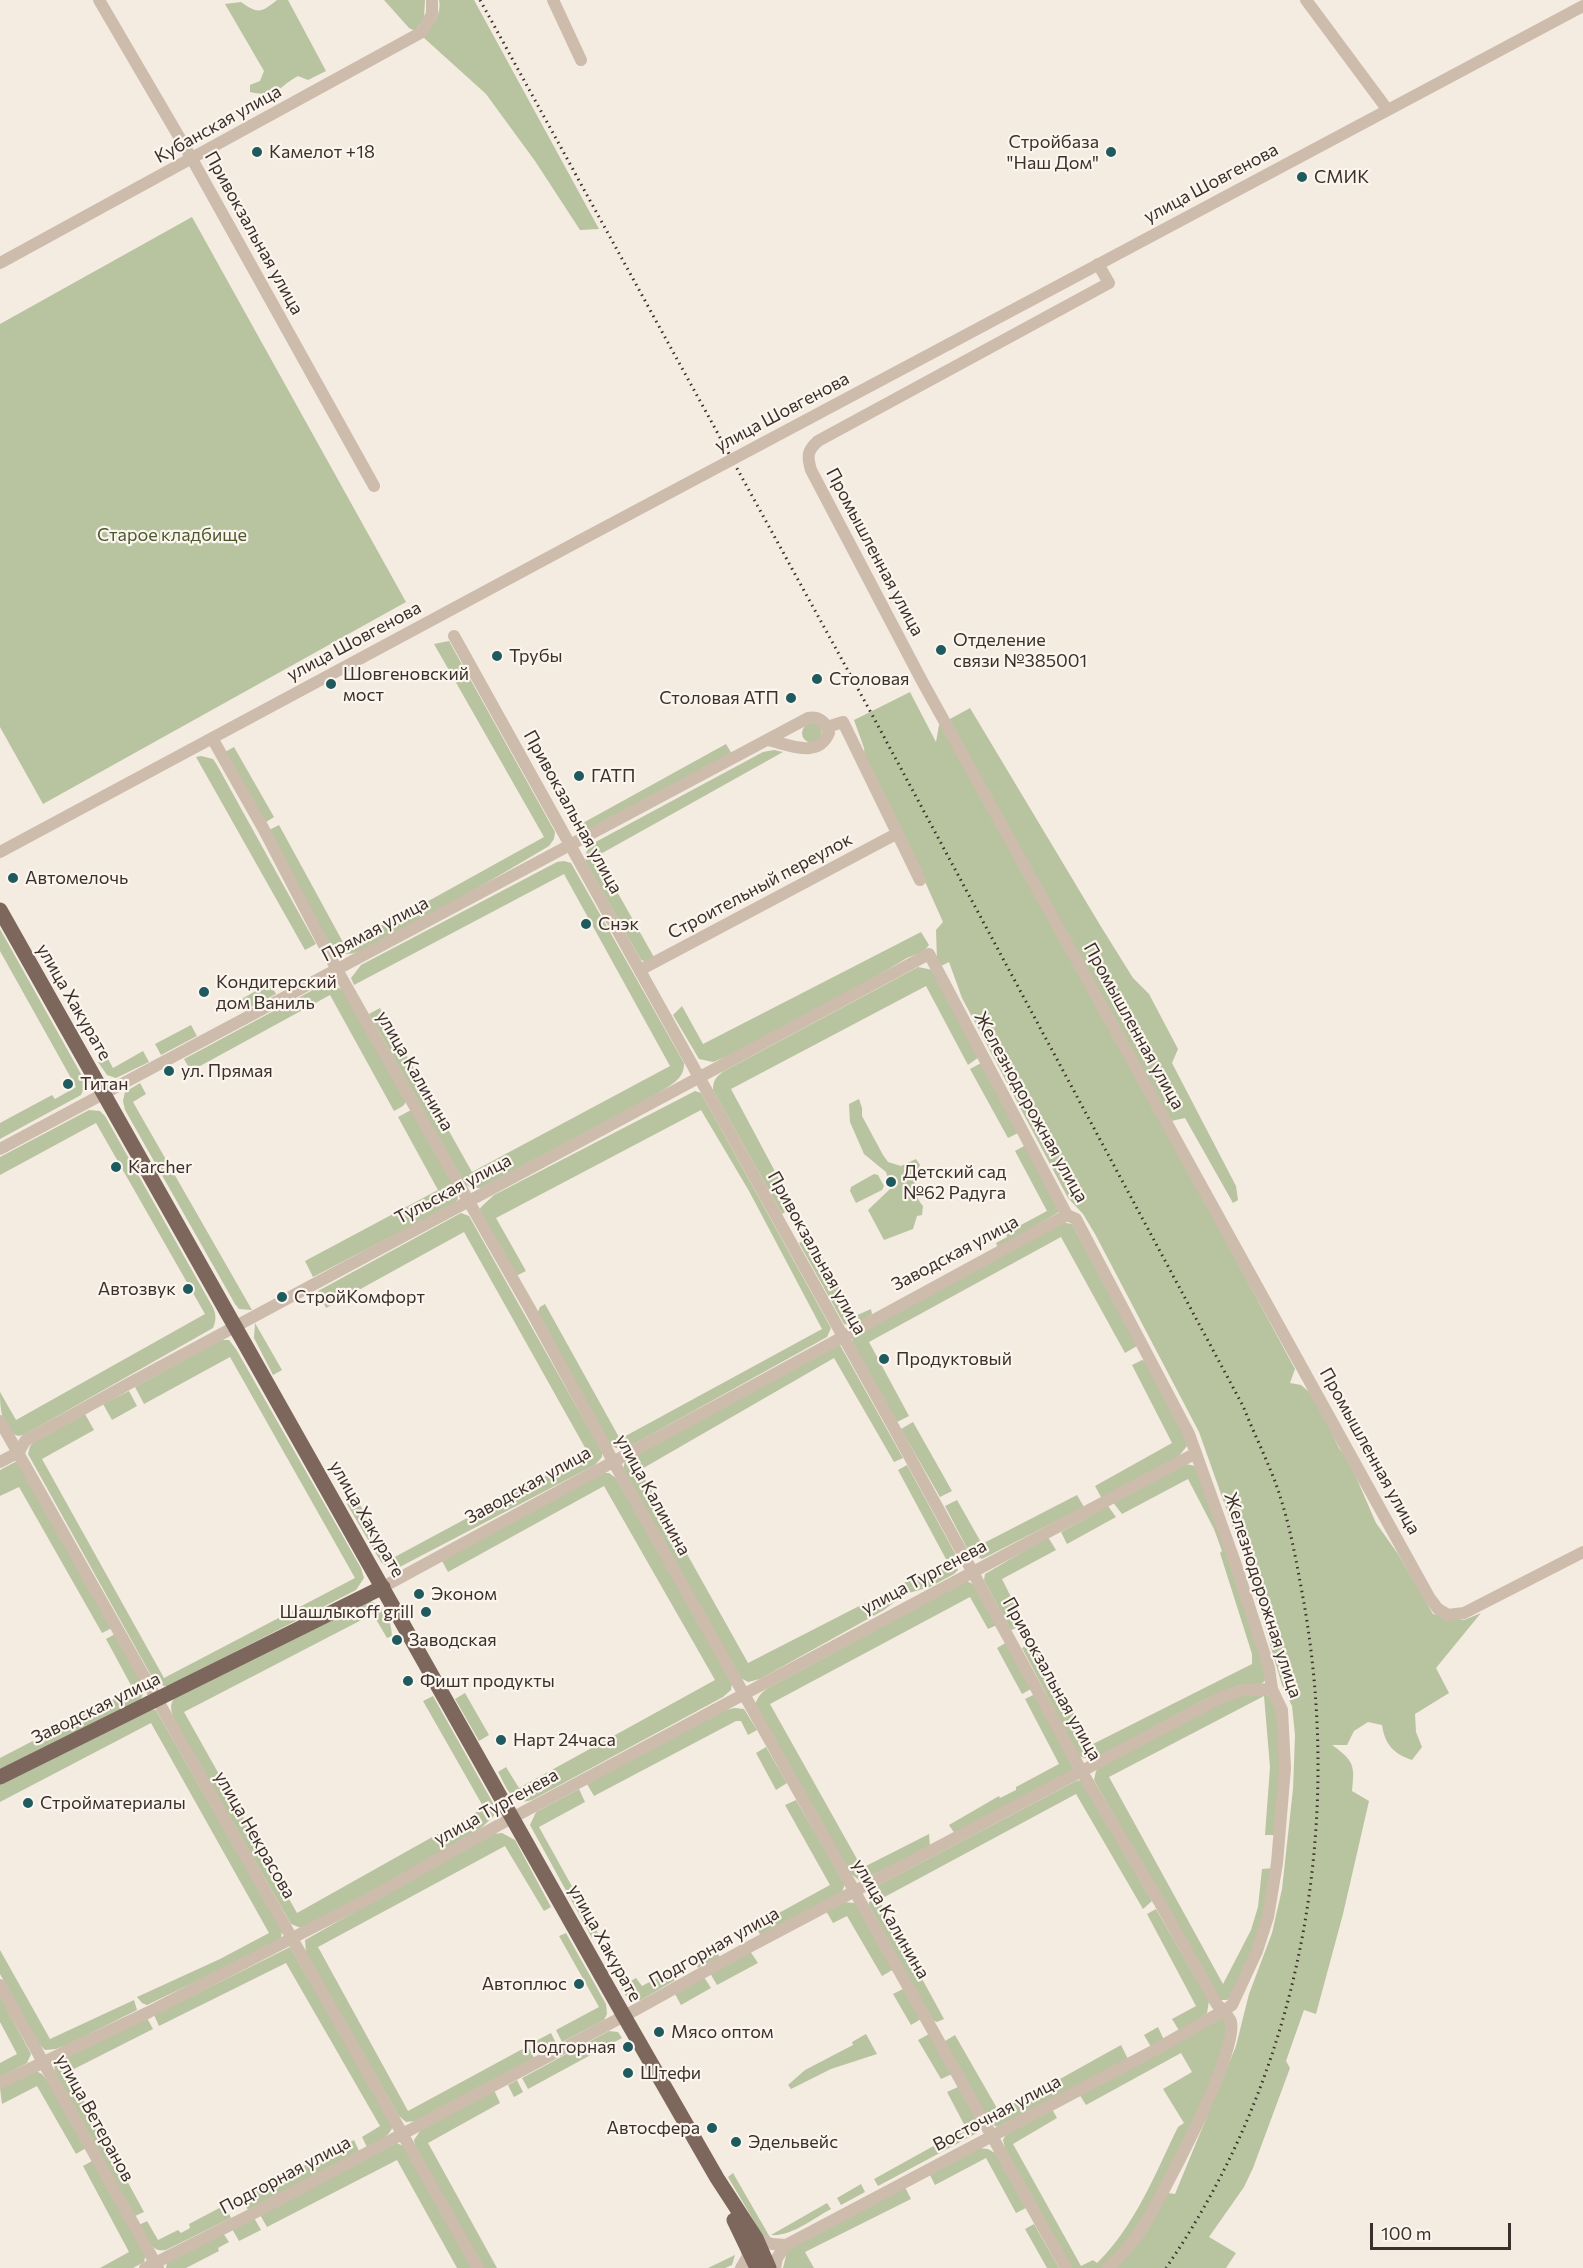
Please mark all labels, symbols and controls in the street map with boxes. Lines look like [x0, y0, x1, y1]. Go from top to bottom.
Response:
street label: Кубанская улица [151, 80, 285, 168]
place label: Стройбаза "Наш Дом" [1007, 131, 1099, 174]
street label: улица Шовгенова [1140, 139, 1282, 227]
place label: Камелот +18 [269, 141, 375, 163]
marker: Камелот +18 [250, 145, 264, 159]
marker: Стройбаза "Наш Дом" [1104, 145, 1118, 159]
street label: Привокзальная улица [200, 147, 308, 319]
place label: СМИК [1314, 166, 1369, 188]
marker: СМИК [1295, 170, 1309, 184]
street label: улица Шовгенова [711, 368, 853, 456]
street label: Промышленная улица [821, 464, 929, 640]
park label: Старое кладбище [97, 524, 247, 546]
street label: улица Шовгенова [283, 597, 425, 685]
place label: Отделение связи №385001 [953, 629, 1087, 672]
marker: Отделение связи №385001 [934, 643, 948, 657]
place label: Трубы [509, 645, 563, 667]
marker: Трубы [490, 649, 504, 663]
place label: Шовгеновский мост [343, 663, 469, 706]
place label: Столовая [829, 668, 910, 690]
marker: Столовая [810, 672, 824, 686]
marker: Шовгеновский мост [324, 677, 338, 691]
place label: Столовая АТП [659, 687, 779, 709]
marker: Столовая АТП [784, 691, 798, 705]
street label: Привокзальная улица [519, 726, 627, 898]
place label: ГАТП [591, 765, 635, 787]
marker: ГАТП [572, 769, 586, 783]
street label: Строительный переулок [664, 828, 856, 944]
place label: Автомелочь [25, 867, 128, 889]
marker: Автомелочь [6, 871, 20, 885]
street label: Прямая улица [318, 892, 432, 966]
place label: Снэк [598, 913, 639, 935]
marker: Снэк [579, 917, 593, 931]
street label: Промышленная улица [1079, 939, 1189, 1113]
street label: улица Хакурате [32, 940, 116, 1064]
place label: Кондитерский дом Ваниль [216, 971, 337, 1014]
marker: Кондитерский дом Ваниль [197, 985, 211, 999]
street label: улица Калинина [372, 1007, 458, 1135]
street label: Железнодорожная улица [969, 1008, 1093, 1206]
place label: ул. Прямая [181, 1060, 273, 1082]
marker: ул. Прямая [162, 1064, 176, 1078]
place label: Титан [80, 1073, 128, 1095]
marker: Титан [61, 1077, 75, 1091]
street label: Тульская улица [391, 1149, 515, 1229]
place label: Karcher [128, 1156, 192, 1178]
marker: Karcher [109, 1160, 123, 1174]
place label: Детский сад №62 Радуга [903, 1161, 1006, 1204]
street label: Привокзальная улица [763, 1167, 871, 1339]
marker: Детский сад №62 Радуга [884, 1175, 898, 1189]
street label: Заводская улица [888, 1211, 1022, 1295]
place label: Автозвук [98, 1278, 176, 1300]
marker: Автозвук [181, 1282, 195, 1296]
place label: СтройКомфорт [294, 1286, 425, 1308]
marker: СтройКомфорт [275, 1290, 289, 1304]
place label: Продуктовый [896, 1348, 1012, 1370]
marker: Продуктовый [877, 1352, 891, 1366]
street label: Промышленная улица [1315, 1364, 1425, 1538]
street label: улица Калинина [611, 1431, 695, 1559]
street label: Заводская улица [461, 1442, 595, 1528]
street label: улица Хакурате [325, 1457, 409, 1581]
street label: Железнодорожная улица [1219, 1489, 1307, 1701]
street label: улица Тургенева [858, 1535, 990, 1619]
place label: Эконом [431, 1583, 497, 1605]
marker: Эконом [412, 1587, 426, 1601]
street label: Привокзальная улица [998, 1593, 1106, 1765]
place label: Шашлыкоff grill [280, 1601, 414, 1623]
marker: Шашлыкоff grill [419, 1605, 433, 1619]
place label: Заводская [409, 1629, 497, 1651]
marker: Заводская [390, 1633, 404, 1647]
street label: Заводская улица [28, 1668, 164, 1748]
place label: Фишт продукты [420, 1670, 555, 1692]
marker: Фишт продукты [401, 1674, 415, 1688]
place label: Нарт 24часа [513, 1729, 616, 1751]
marker: Нарт 24часа [494, 1733, 508, 1747]
street label: улица Тургенева [430, 1764, 562, 1850]
street label: улица Некрасова [210, 1767, 300, 1903]
place label: Стройматериалы [40, 1792, 186, 1814]
marker: Стройматериалы [21, 1796, 35, 1810]
street label: улица Калинина [848, 1855, 934, 1983]
street label: улица Хакурате [564, 1881, 646, 2005]
street label: Подгорная улица [645, 1902, 783, 1992]
place label: Автоплюс [482, 1973, 567, 1995]
marker: Автоплюс [572, 1977, 586, 1991]
place label: Мясо оптом [671, 2021, 774, 2043]
marker: Мясо оптом [652, 2025, 666, 2039]
place label: Подгорная [523, 2036, 616, 2058]
marker: Подгорная [621, 2040, 635, 2054]
street label: улица Ветеранов [51, 2051, 139, 2185]
place label: Штефи [640, 2062, 701, 2084]
marker: Штефи [621, 2066, 635, 2080]
street label: Восточная улица [929, 2070, 1065, 2156]
place label: Автосфера [606, 2117, 700, 2139]
marker: Автосфера [705, 2121, 719, 2135]
street label: Подгорная улица [216, 2131, 354, 2219]
place label: Эдельвейс [748, 2131, 838, 2153]
marker: Эдельвейс [729, 2135, 743, 2149]
scale bar [1373, 2211, 1514, 2249]
text: 100 m [1381, 2222, 1431, 2244]

